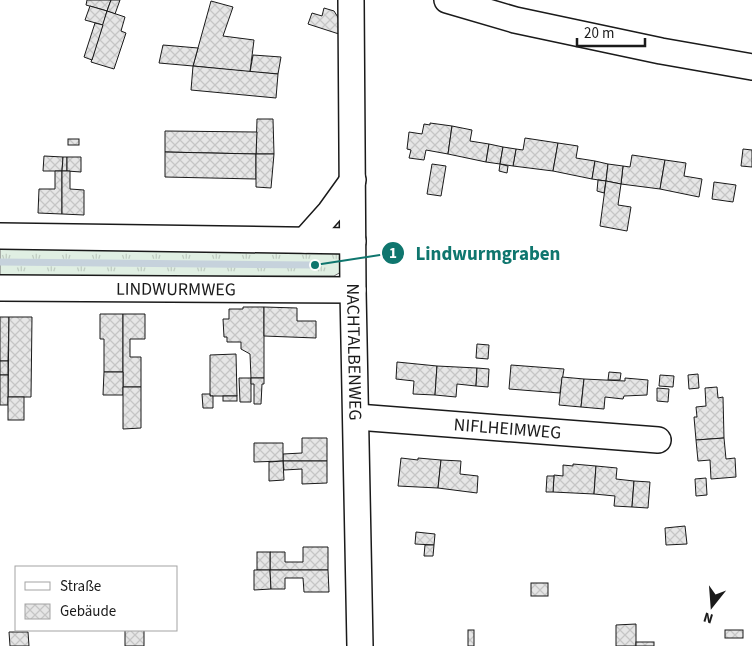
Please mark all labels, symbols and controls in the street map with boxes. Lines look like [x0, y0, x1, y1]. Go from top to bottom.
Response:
scale bar [577, 15, 644, 47]
text: 20 m [584, 23, 614, 44]
callout: Lindwurmgraben [381, 236, 571, 270]
text: Lindwurmgraben [415, 241, 561, 268]
text: 1 [389, 243, 397, 264]
street label: LINDWURMWEG [116, 276, 236, 302]
street label: NACHTALBENWEG [340, 283, 368, 421]
street label: NIFLHEIMWEG [453, 412, 562, 445]
legend [15, 566, 178, 631]
text: Straße [60, 576, 101, 597]
north arrow [687, 581, 737, 631]
text: Gebäude [60, 601, 116, 622]
text: N [701, 607, 716, 628]

